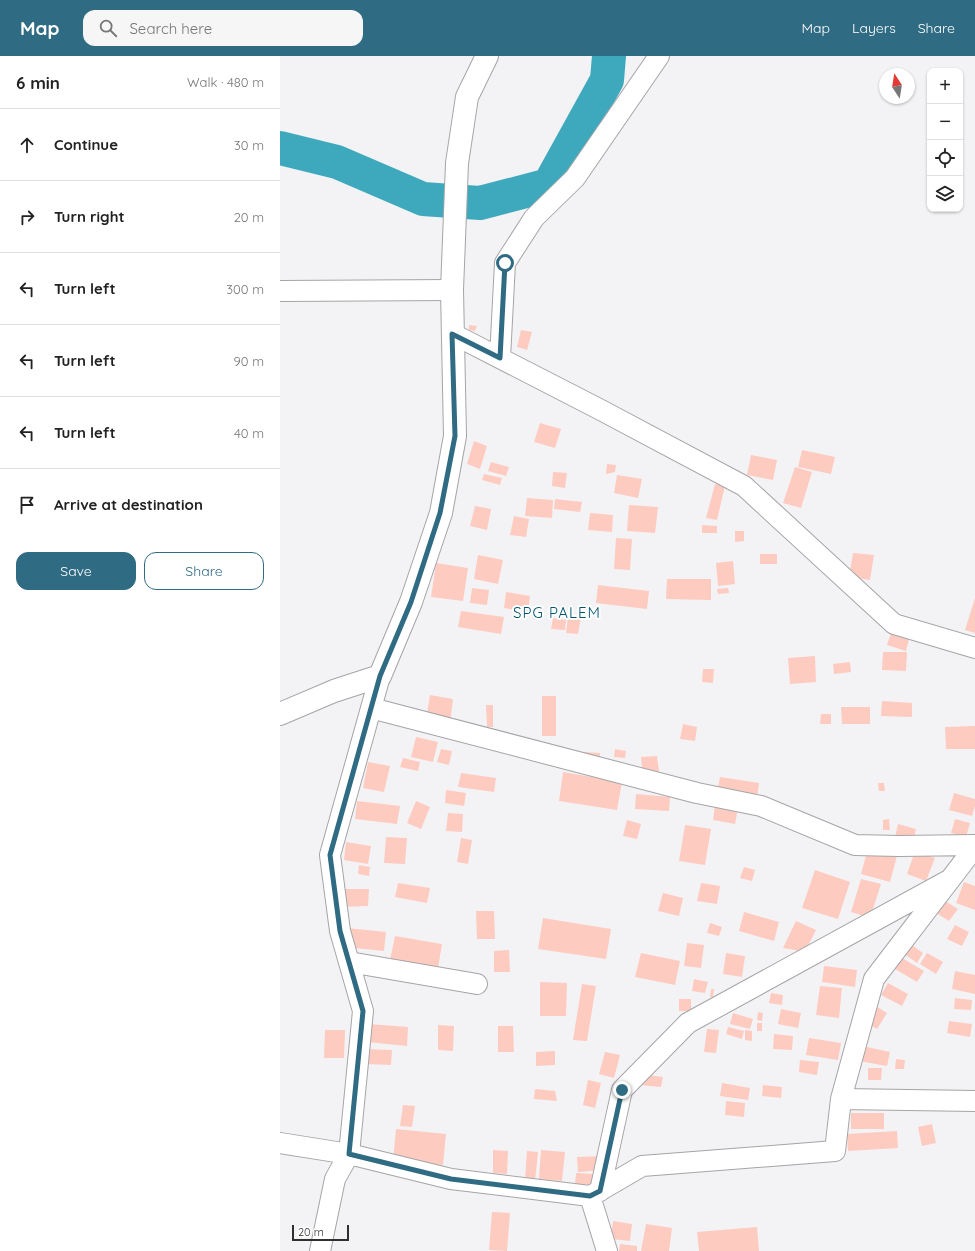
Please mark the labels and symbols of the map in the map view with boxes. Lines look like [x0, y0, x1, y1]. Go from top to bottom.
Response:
north arrow [879, 68, 915, 104]
route start [496, 254, 514, 272]
district label: SPG PALEM [513, 603, 601, 622]
route end [613, 1081, 631, 1099]
scale bar [292, 1223, 349, 1242]

